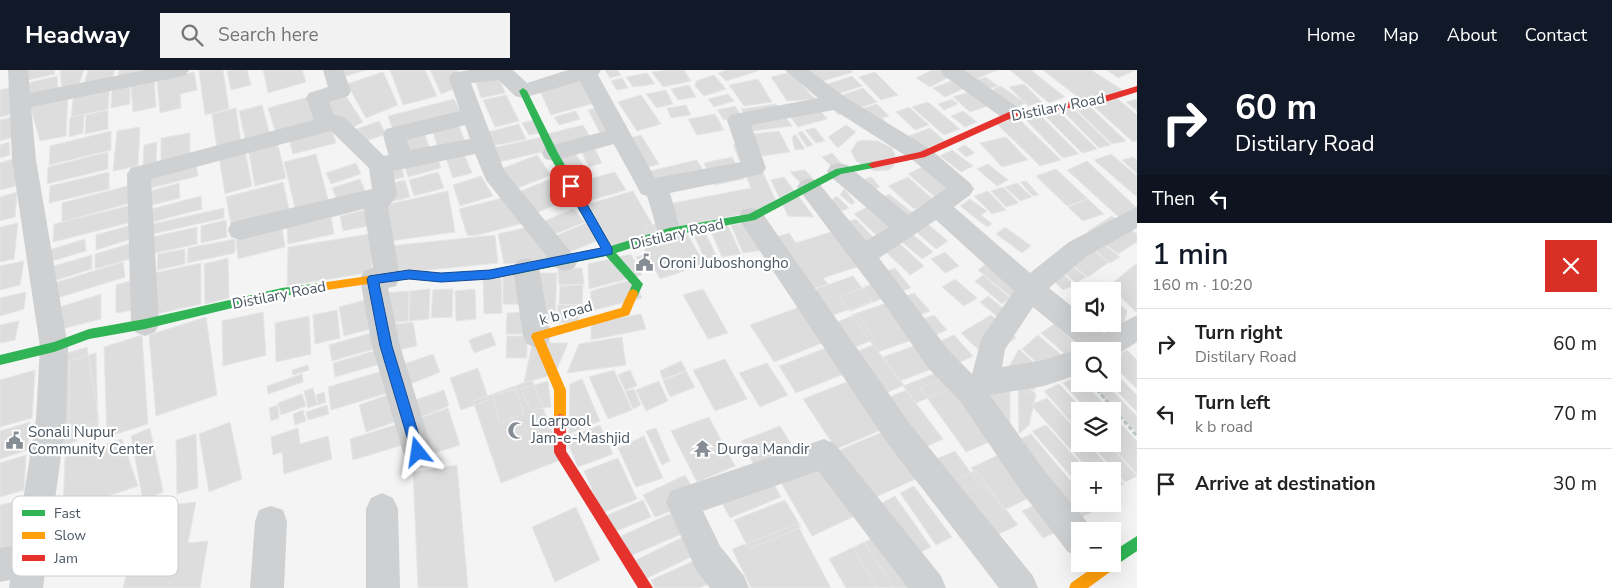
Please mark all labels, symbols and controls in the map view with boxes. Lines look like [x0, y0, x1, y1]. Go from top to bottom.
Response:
search box [160, 13, 510, 58]
text: Headway [25, 19, 130, 51]
icon: search [178, 21, 206, 49]
text: Search here [218, 22, 319, 48]
text: Home [1307, 23, 1355, 47]
text: Map [1383, 23, 1419, 47]
text: About [1447, 23, 1497, 47]
text: Contact [1525, 23, 1587, 47]
text: 60 m [1235, 84, 1317, 131]
street label: Distilary Road [1009, 88, 1107, 126]
icon: right [1152, 90, 1217, 155]
text: Distilary Road [1235, 129, 1375, 159]
pin [550, 165, 592, 207]
icon: arrive [557, 172, 585, 200]
icon: left [1205, 185, 1233, 213]
text: Then [1152, 186, 1195, 212]
street label: Distilary Road [628, 214, 726, 254]
text: 1 min [1152, 234, 1228, 275]
button: close [1545, 240, 1597, 292]
public building icon: Oroni Juboshongho [635, 253, 655, 273]
place label: Oroni Juboshongho [659, 253, 789, 273]
text: 160 m · 10:20 [1152, 274, 1253, 296]
street label: Distilary Road [230, 276, 328, 314]
map controls [1071, 282, 1121, 572]
button: sound [1071, 282, 1121, 332]
street label: k b road [537, 296, 595, 330]
text: Turn right [1195, 320, 1282, 346]
icon: right [1152, 330, 1180, 358]
text: 60 m [1553, 331, 1597, 357]
button: search [1071, 342, 1121, 392]
text: Distilary Road [1195, 346, 1297, 368]
text: Turn left [1195, 390, 1270, 416]
icon: left [1152, 400, 1180, 428]
text: 70 m [1553, 401, 1597, 427]
button: layers [1071, 402, 1121, 452]
place label: Loarpool Jam-e-Mashjid [530, 411, 630, 448]
text: k b road [1195, 416, 1253, 438]
mosque icon: Loarpool Jam-e-Mashjid [507, 420, 527, 440]
place label: Sonali Nupur Community Center [28, 422, 154, 459]
position arrow [391, 425, 443, 477]
public building icon: Sonali Nupur Community Center [4, 431, 24, 451]
temple icon: Durga Mandir [693, 439, 713, 459]
place label: Durga Mandir [717, 439, 810, 459]
button: + [1071, 462, 1121, 512]
icon: arrive [1152, 470, 1180, 498]
text: Arrive at destination [1195, 471, 1376, 497]
text: 30 m [1553, 471, 1597, 497]
legend [12, 496, 178, 576]
text: Fast [54, 504, 80, 523]
button: − [1071, 522, 1121, 572]
text: Slow [54, 526, 86, 545]
text: Jam [53, 549, 78, 568]

